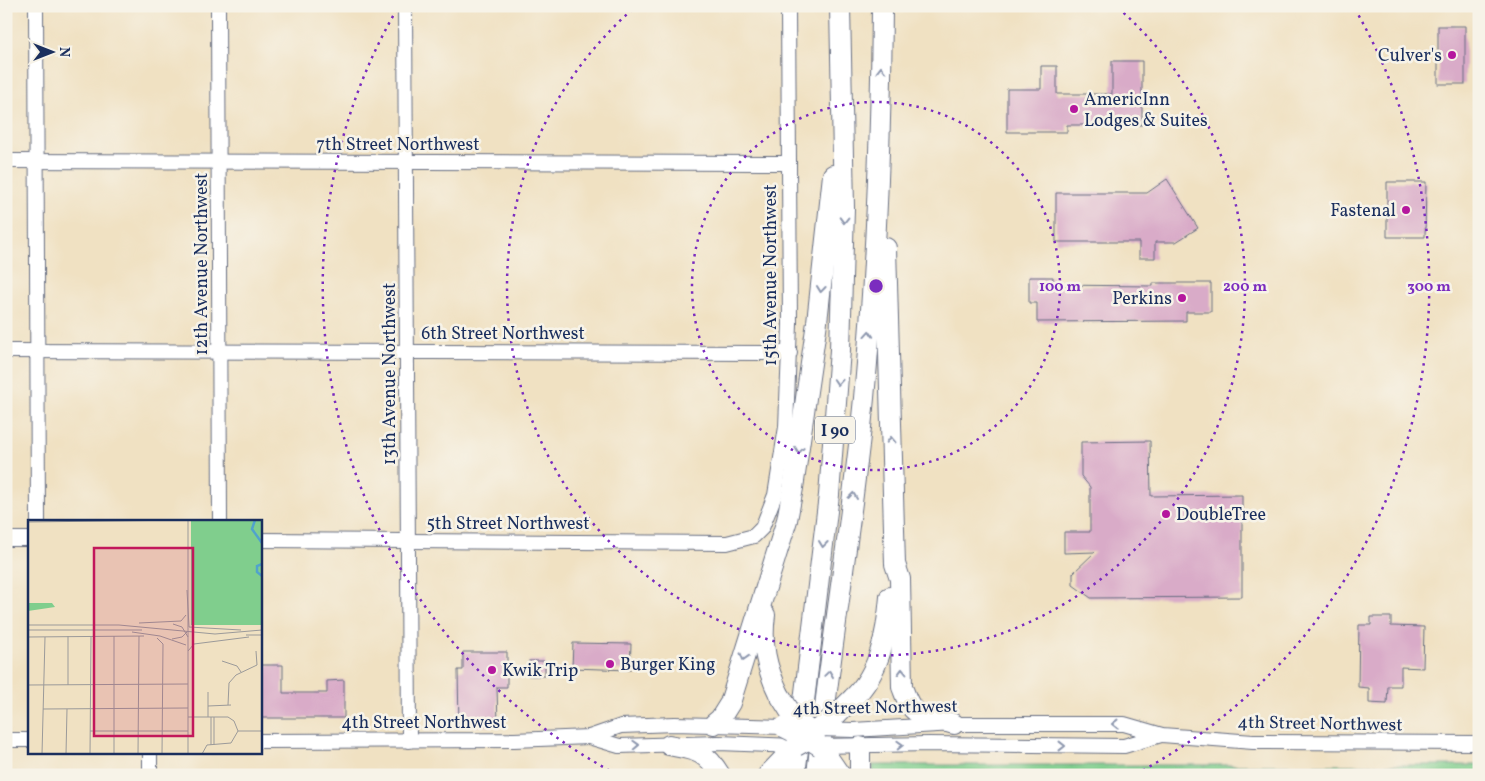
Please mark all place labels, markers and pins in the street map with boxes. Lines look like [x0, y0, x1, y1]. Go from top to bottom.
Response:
place label: Culver's [1378, 44, 1442, 69]
marker: Culver's [1446, 49, 1458, 61]
place label: AmericInn Lodges & Suites [1084, 88, 1208, 134]
marker: AmericInn Lodges & Suites [1068, 103, 1080, 115]
place label: Fastenal [1330, 199, 1396, 224]
marker: Fastenal [1400, 204, 1412, 216]
centre of rings [867, 277, 885, 295]
place label: Perkins [1112, 287, 1172, 312]
marker: Perkins [1176, 292, 1188, 304]
place label: DoubleTree [1176, 503, 1266, 528]
marker: DoubleTree [1160, 508, 1172, 520]
place label: Burger King [620, 653, 715, 678]
marker: Burger King [604, 658, 616, 670]
place label: Kwik Trip [502, 659, 578, 684]
marker: Kwik Trip [486, 664, 498, 676]

